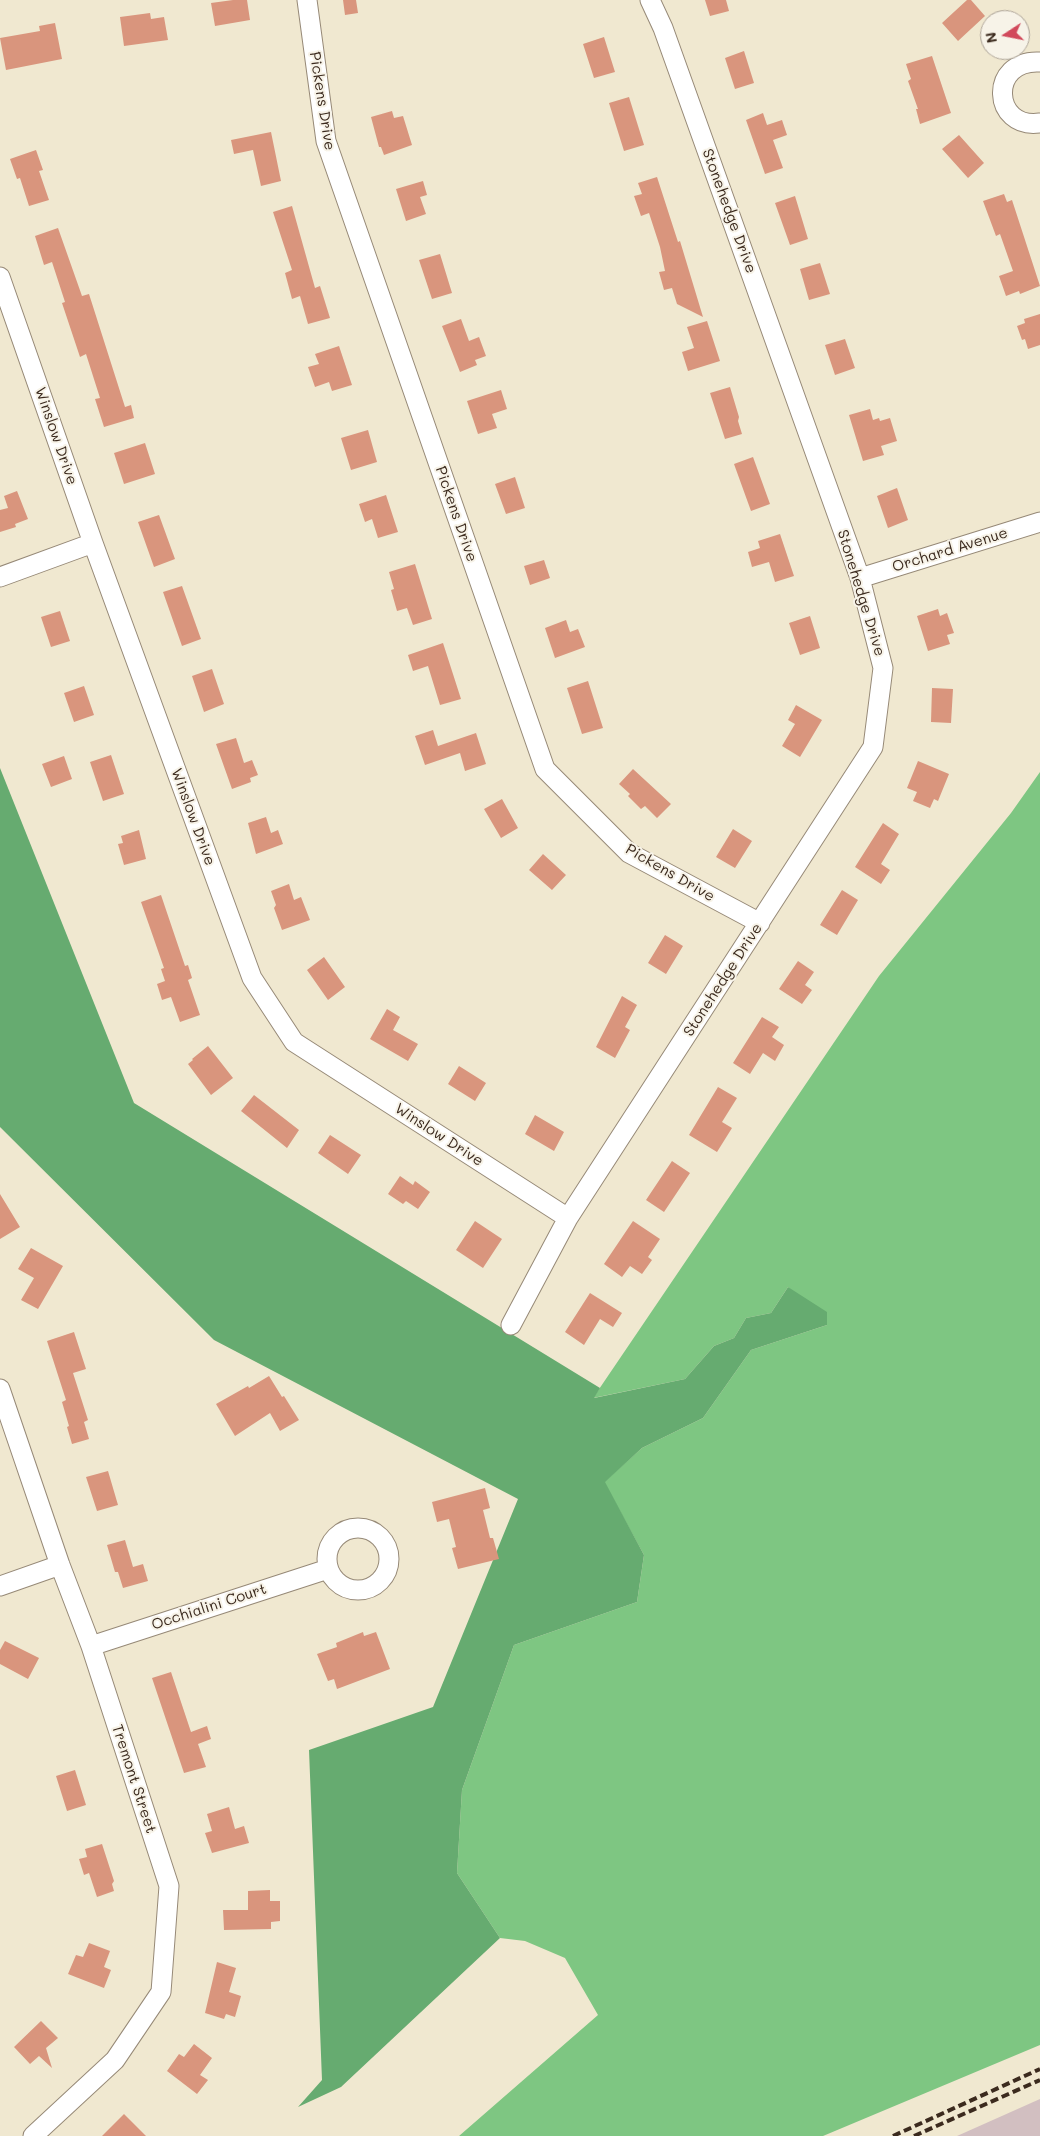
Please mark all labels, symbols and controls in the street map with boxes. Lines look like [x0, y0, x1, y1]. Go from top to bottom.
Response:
north arrow [980, 10, 1030, 60]
text: N [980, 31, 1001, 45]
street label: Pickens Drive [305, 50, 339, 152]
street label: Stonehedge Drive [698, 146, 760, 276]
street label: Winslow Drive [31, 385, 81, 487]
street label: Pickens Drive [431, 464, 481, 564]
street label: Orchard Avenue [890, 524, 1010, 576]
street label: Stonehedge Drive [833, 528, 889, 658]
street label: Winslow Drive [167, 766, 219, 868]
street label: Pickens Drive [622, 840, 718, 906]
street label: Stonehedge Drive [680, 920, 766, 1040]
street label: Winslow Drive [391, 1100, 487, 1170]
street label: Occhialini Court [149, 1580, 269, 1634]
street label: Tremont Street [108, 1722, 160, 1836]

